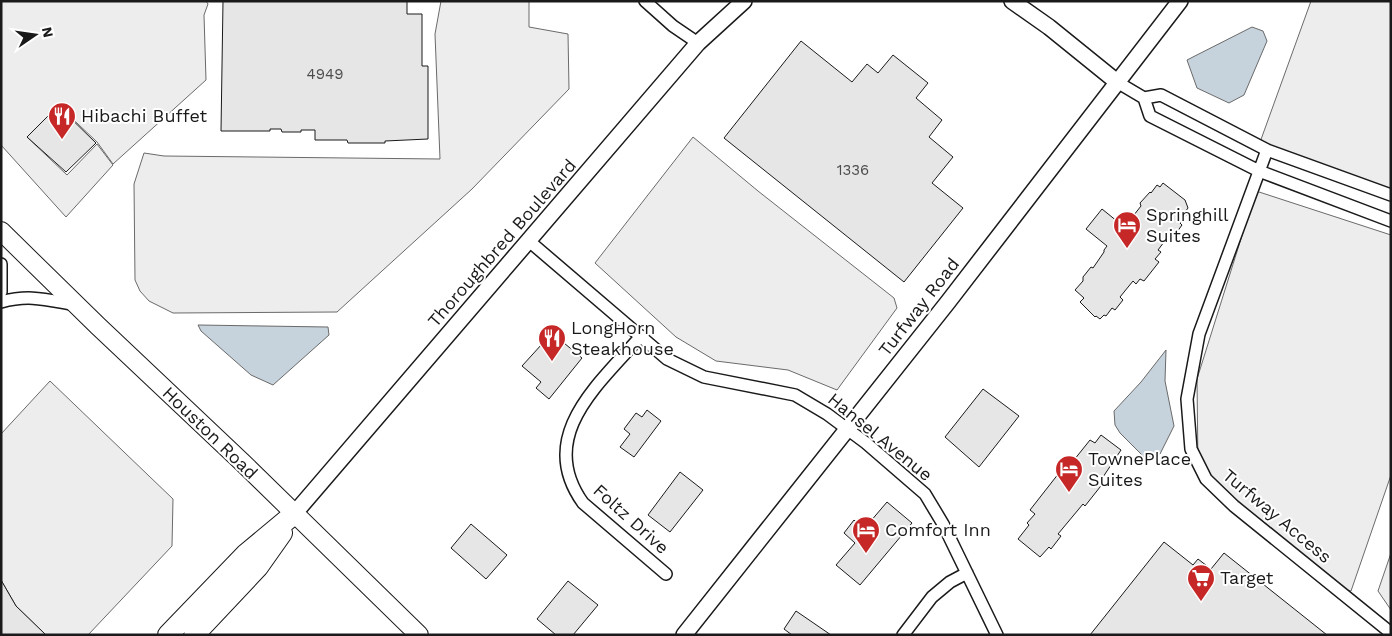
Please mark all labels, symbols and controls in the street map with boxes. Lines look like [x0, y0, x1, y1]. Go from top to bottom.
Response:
north arrow [10, 10, 60, 60]
text: N [39, 25, 57, 39]
house number: 4949 [307, 65, 343, 83]
restaurant icon: Hibachi Buffet [47, 101, 77, 140]
place label: Hibachi Buffet [81, 105, 207, 126]
street label: Thoroughbred Boulevard [423, 155, 580, 331]
house number: 1336 [837, 161, 869, 179]
place label: Springhill Suites [1146, 204, 1229, 246]
hotel icon: Springhill Suites [1112, 210, 1142, 249]
street label: Turfway Road [874, 253, 963, 360]
place label: LongHorn Steakhouse [571, 317, 674, 359]
restaurant icon: LongHorn Steakhouse [537, 323, 567, 362]
street label: Houston Road [158, 382, 262, 483]
street label: Hansel Avenue [824, 388, 937, 485]
place label: TownePlace Suites [1088, 448, 1191, 490]
hotel icon: TownePlace Suites [1054, 454, 1084, 493]
street label: Turfway Access [1219, 464, 1336, 567]
street label: Foltz Drive [589, 479, 673, 558]
hotel icon: Comfort Inn [851, 515, 881, 554]
place label: Comfort Inn [885, 519, 991, 540]
supermarket icon: Target [1186, 563, 1216, 602]
place label: Target [1220, 567, 1274, 588]

